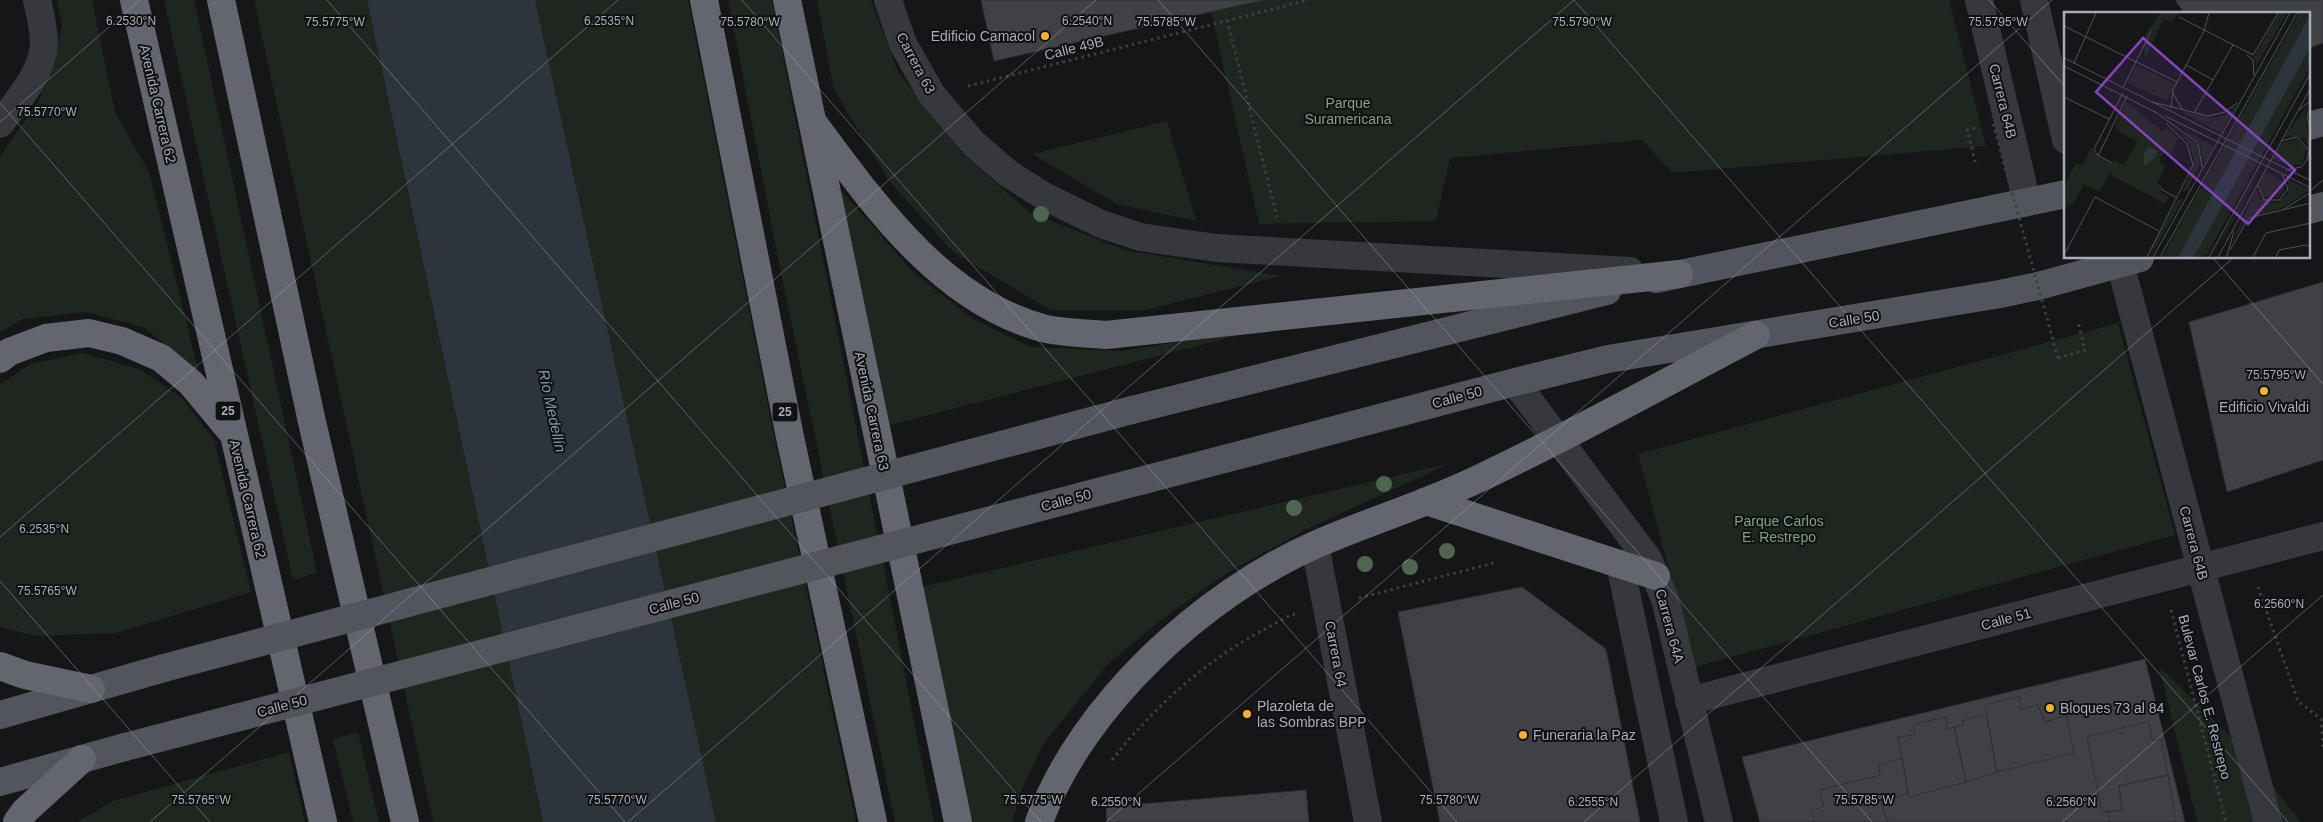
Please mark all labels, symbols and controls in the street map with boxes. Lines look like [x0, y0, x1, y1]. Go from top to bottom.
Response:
inset map [2064, 12, 2310, 259]
text: 6.2530°N [106, 14, 156, 28]
text: 6.2535°N [584, 14, 634, 28]
text: 6.2540°N [1062, 14, 1112, 28]
text: 75.5775°W [305, 15, 365, 29]
text: 75.5780°W [720, 15, 780, 29]
text: 75.5785°W [1136, 15, 1196, 29]
text: 75.5790°W [1552, 15, 1612, 29]
text: 75.5795°W [1968, 15, 2028, 29]
place label: Edificio Camacol [931, 28, 1035, 44]
street label: Carrera 63 [893, 30, 939, 96]
marker: Edificio Camacol [1039, 30, 1051, 42]
street label: Calle 49B [1043, 33, 1105, 63]
street label: Avenida Carrera 62 [137, 43, 179, 165]
street label: Carrera 64B [1986, 62, 2020, 140]
park label: Parque Suramericana [1304, 95, 1392, 127]
text: 75.5770°W [17, 105, 77, 119]
street label: Calle 50 [1827, 307, 1881, 331]
street label: Avenida Carrera 63 [852, 350, 892, 472]
water label: Río Medellín [535, 368, 570, 454]
text: 75.5795°W [2246, 368, 2306, 382]
street label: Calle 50 [1430, 383, 1484, 411]
marker: Edificio Vivaldi [2258, 385, 2270, 397]
place label: Edificio Vivaldi [2219, 399, 2309, 415]
road number: 25 [216, 402, 240, 421]
road number: 25 [772, 402, 798, 422]
street label: Avenida Carrera 62 [227, 438, 269, 560]
street label: Calle 50 [1039, 486, 1093, 514]
street label: Carrera 64B [2176, 504, 2212, 582]
park label: Parque Carlos E. Restrepo [1734, 513, 1824, 545]
text: 6.2535°N [19, 522, 69, 536]
text: 75.5765°W [17, 584, 77, 598]
street label: Carrera 64A [1652, 587, 1688, 666]
street label: Calle 50 [647, 589, 701, 617]
text: 6.2560°N [2254, 597, 2304, 611]
street label: Calle 51 [1979, 605, 2033, 633]
street label: Bulevar Carlos E. Restrepo [2175, 613, 2235, 781]
street label: Carrera 64 [1322, 620, 1350, 689]
street label: Calle 50 [255, 692, 309, 720]
place label: Plazoleta de las Sombras BPP [1257, 698, 1367, 730]
place label: Bloques 73 al 84 [2060, 700, 2165, 716]
marker: Bloques 73 al 84 [2044, 702, 2056, 714]
marker: Plazoleta de las Sombras BPP [1241, 708, 1253, 720]
place label: Funeraria la Paz [1533, 727, 1636, 743]
marker: Funeraria la Paz [1517, 729, 1529, 741]
text: 75.5765°W [171, 793, 231, 807]
text: 75.5770°W [587, 793, 647, 807]
text: 75.5775°W [1003, 793, 1063, 807]
text: 75.5780°W [1419, 793, 1479, 807]
text: 75.5785°W [1834, 793, 1894, 807]
text: 6.2550°N [1091, 795, 1141, 809]
text: 6.2555°N [1568, 795, 1618, 809]
text: 6.2560°N [2046, 795, 2096, 809]

